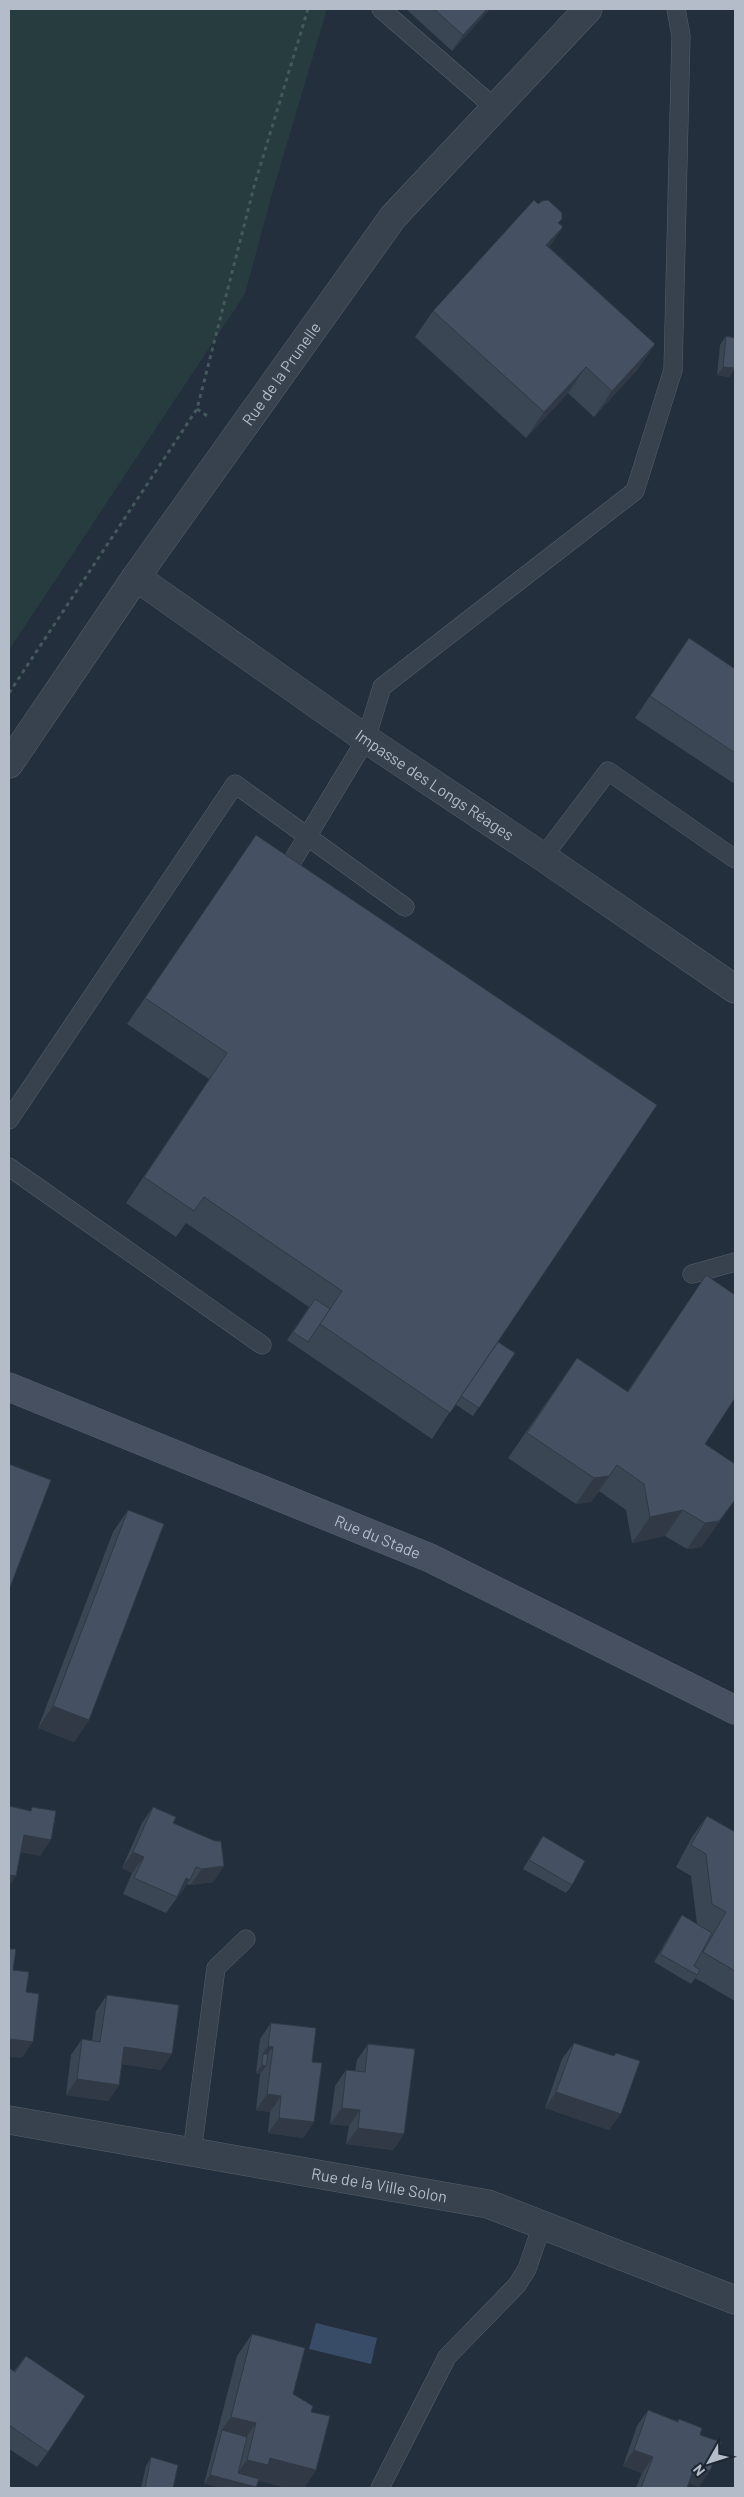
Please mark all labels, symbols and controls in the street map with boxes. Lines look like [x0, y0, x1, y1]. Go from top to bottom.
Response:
street label: Rue de la Prunelle [237, 318, 324, 429]
street label: Impasse des Longs Réages [352, 725, 518, 844]
street label: Rue du Stade [332, 1510, 424, 1562]
street label: Rue de la Ville Solon [310, 2163, 449, 2206]
north arrow [684, 2437, 734, 2487]
text: N [689, 2462, 708, 2479]

